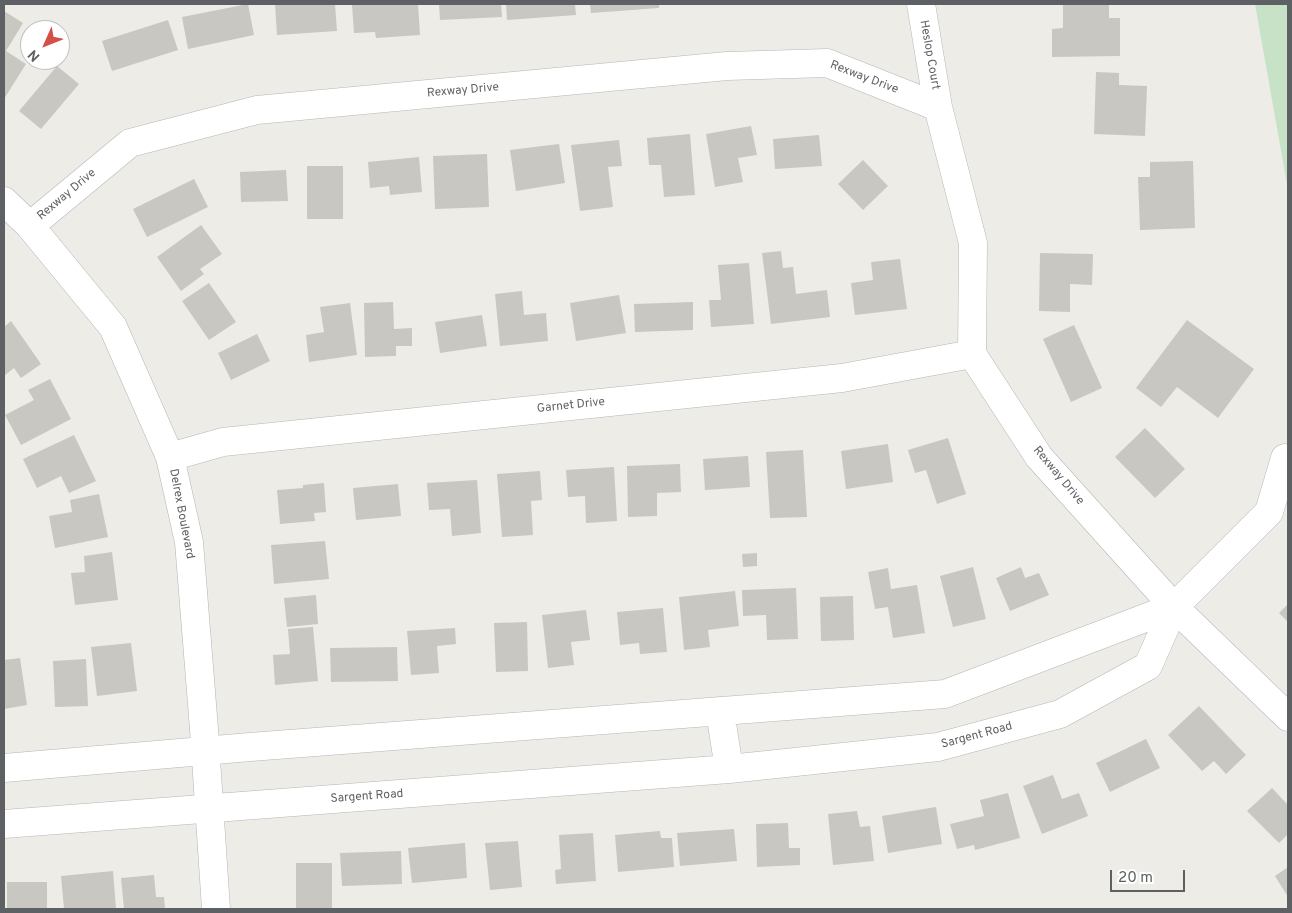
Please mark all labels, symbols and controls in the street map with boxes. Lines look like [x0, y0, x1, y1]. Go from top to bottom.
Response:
street label: Heslop Court [916, 19, 942, 91]
north arrow [20, 20, 70, 70]
text: N [25, 46, 44, 65]
street label: Rexway Drive [828, 58, 900, 98]
street label: Rexway Drive [426, 81, 500, 101]
street label: Rexway Drive [35, 166, 99, 224]
street label: Garnet Drive [536, 395, 606, 417]
street label: Rexway Drive [1029, 444, 1087, 508]
street label: Delrex Boulevard [165, 468, 197, 560]
street label: Sargent Road [940, 720, 1014, 752]
street label: Sargent Road [330, 787, 404, 807]
scale bar [1112, 860, 1187, 892]
text: 20 m [1118, 869, 1153, 888]

